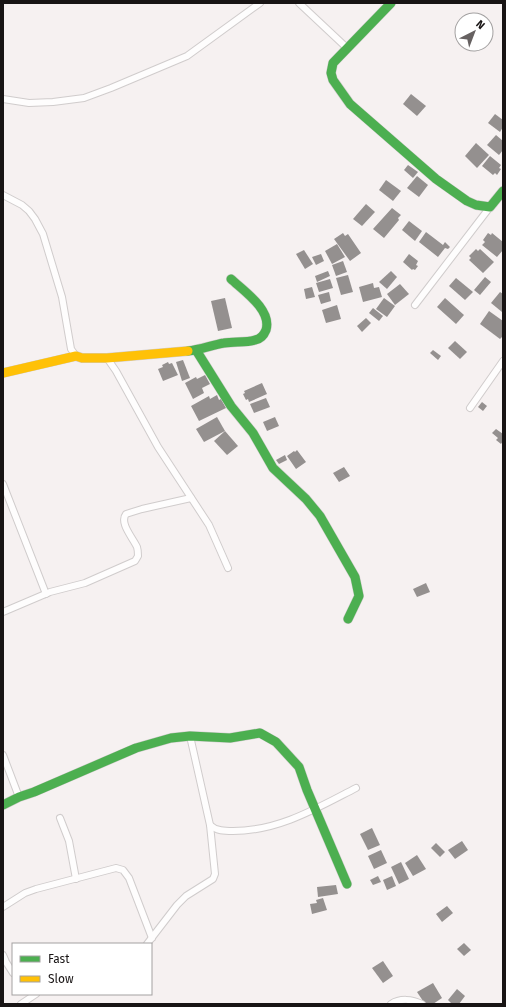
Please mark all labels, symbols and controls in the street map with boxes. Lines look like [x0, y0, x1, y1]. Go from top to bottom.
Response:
north arrow [454, 12, 494, 52]
text: N [473, 18, 487, 32]
legend [12, 943, 152, 995]
text: Fast [48, 952, 70, 966]
text: Slow [48, 972, 74, 986]

